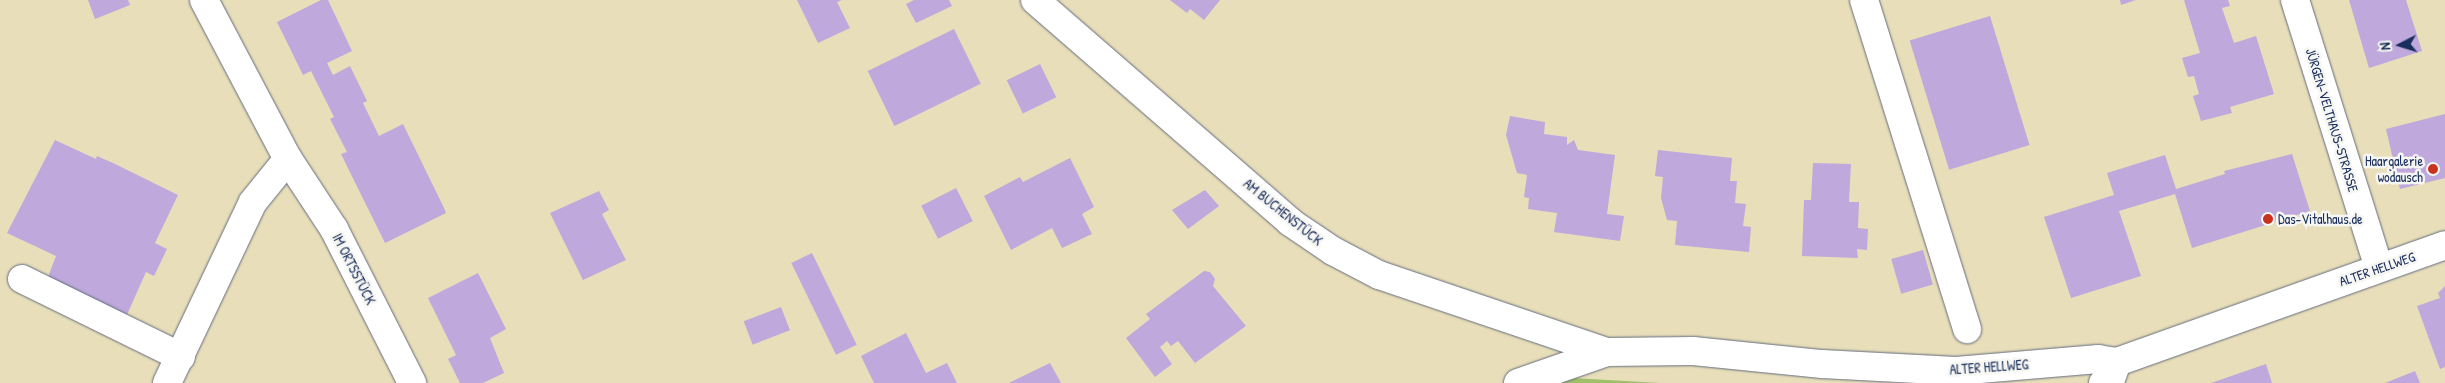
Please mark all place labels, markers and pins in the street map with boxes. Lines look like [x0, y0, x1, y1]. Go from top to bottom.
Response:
place label: Haargalerie wodausch [2365, 153, 2423, 186]
marker: Haargalerie wodausch [2427, 163, 2439, 175]
place label: Das-Vitalhaus.de [2278, 211, 2363, 227]
marker: Das-Vitalhaus.de [2262, 213, 2274, 225]

